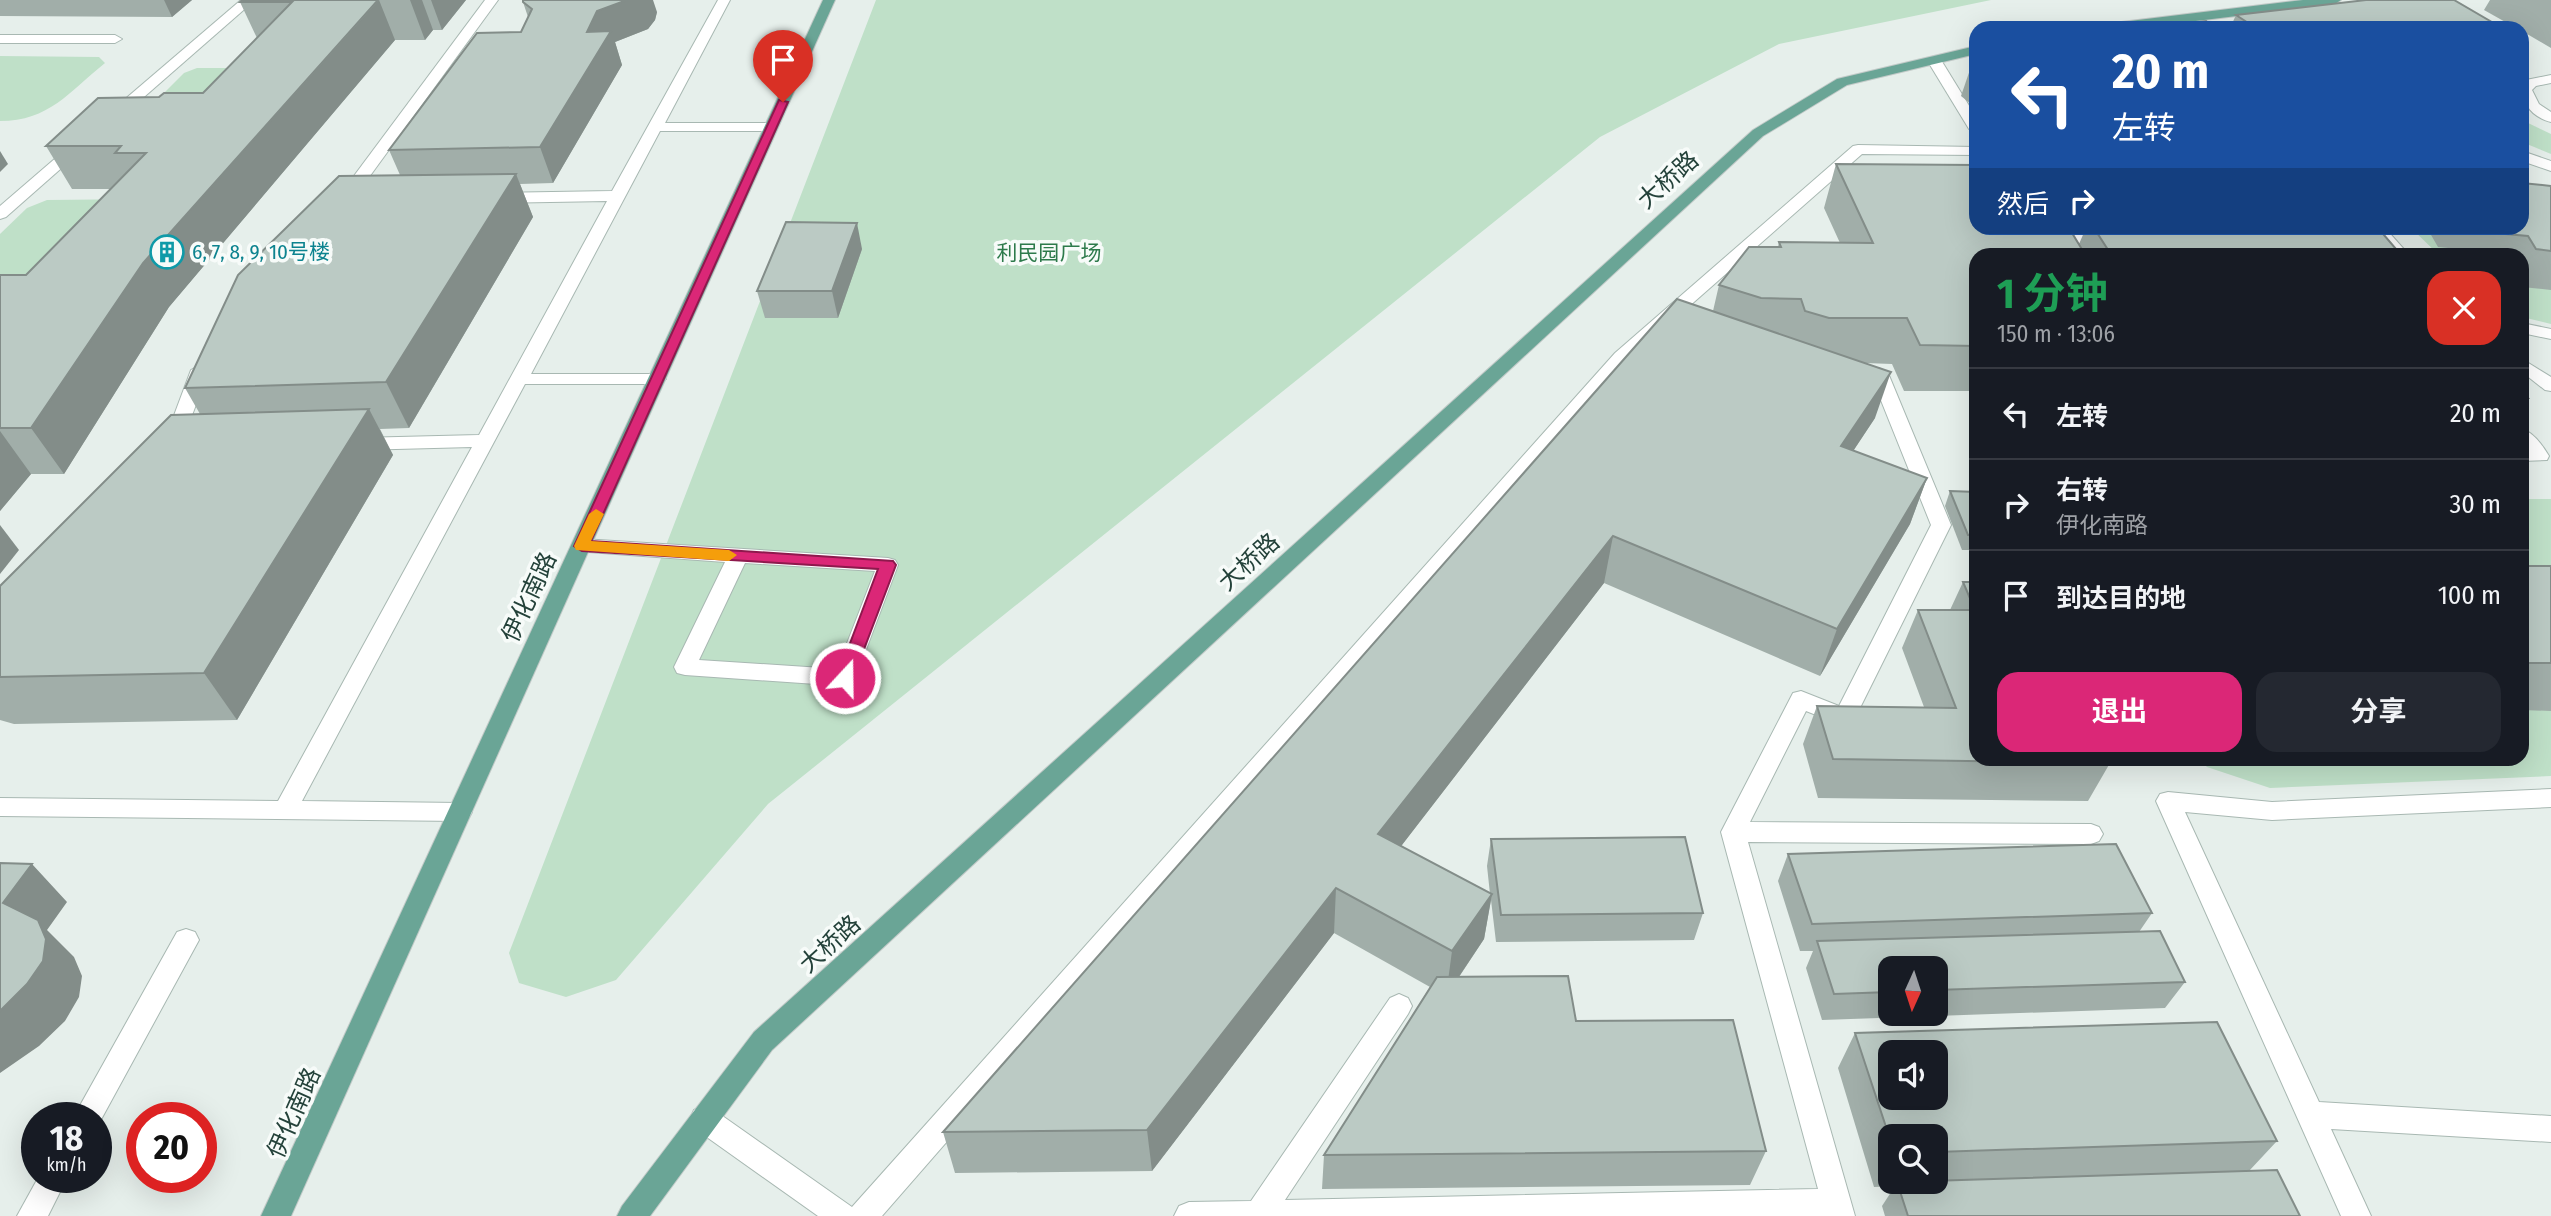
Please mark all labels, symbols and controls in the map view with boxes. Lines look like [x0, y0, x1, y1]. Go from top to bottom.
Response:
pin [753, 30, 813, 102]
icon: arrive [764, 41, 802, 79]
text: 20 m [2112, 42, 2209, 101]
icon: left [1997, 49, 2088, 140]
text: 左转 [2112, 109, 2176, 147]
street label: 大桥路 [1632, 146, 1704, 214]
icon: right [2063, 182, 2101, 220]
text: 然后 [1997, 189, 2049, 220]
building icon: 6, 7, 8, 9, 10号楼 [148, 233, 186, 271]
place label: 6, 7, 8, 9, 10号楼 [192, 239, 330, 265]
park label: 利民园广场 [997, 240, 1102, 266]
text: 1 分钟 [1997, 269, 2108, 319]
button: close [2427, 271, 2501, 345]
text: 150 m · 13:06 [1997, 320, 2115, 348]
icon: left [1997, 395, 2035, 433]
text: 20 m [2450, 398, 2501, 429]
text: 左转 [2056, 401, 2108, 432]
text: 右转 [2056, 475, 2108, 506]
icon: right [1997, 486, 2035, 524]
text: 30 m [2450, 489, 2501, 520]
text: 伊化南路 [2056, 511, 2148, 539]
street label: 大桥路 [1213, 528, 1285, 596]
street label: 伊化南路 [496, 548, 562, 646]
icon: arrive [1997, 577, 2035, 615]
text: 100 m [2438, 580, 2501, 611]
text: 到达目的地 [2056, 583, 2186, 614]
position arrow [808, 641, 882, 715]
button: 退出 [1997, 672, 2242, 752]
button: 分享 [2256, 672, 2501, 752]
street label: 大桥路 [794, 910, 866, 978]
north arrow [1878, 956, 1948, 1026]
map controls [1878, 956, 1948, 1194]
button: sound [1878, 1040, 1948, 1110]
street label: 伊化南路 [262, 1063, 326, 1163]
speed limit sign: 20 [126, 1102, 217, 1193]
text: 18 [50, 1117, 83, 1159]
button: search [1878, 1124, 1948, 1194]
text: km/h [46, 1154, 87, 1176]

